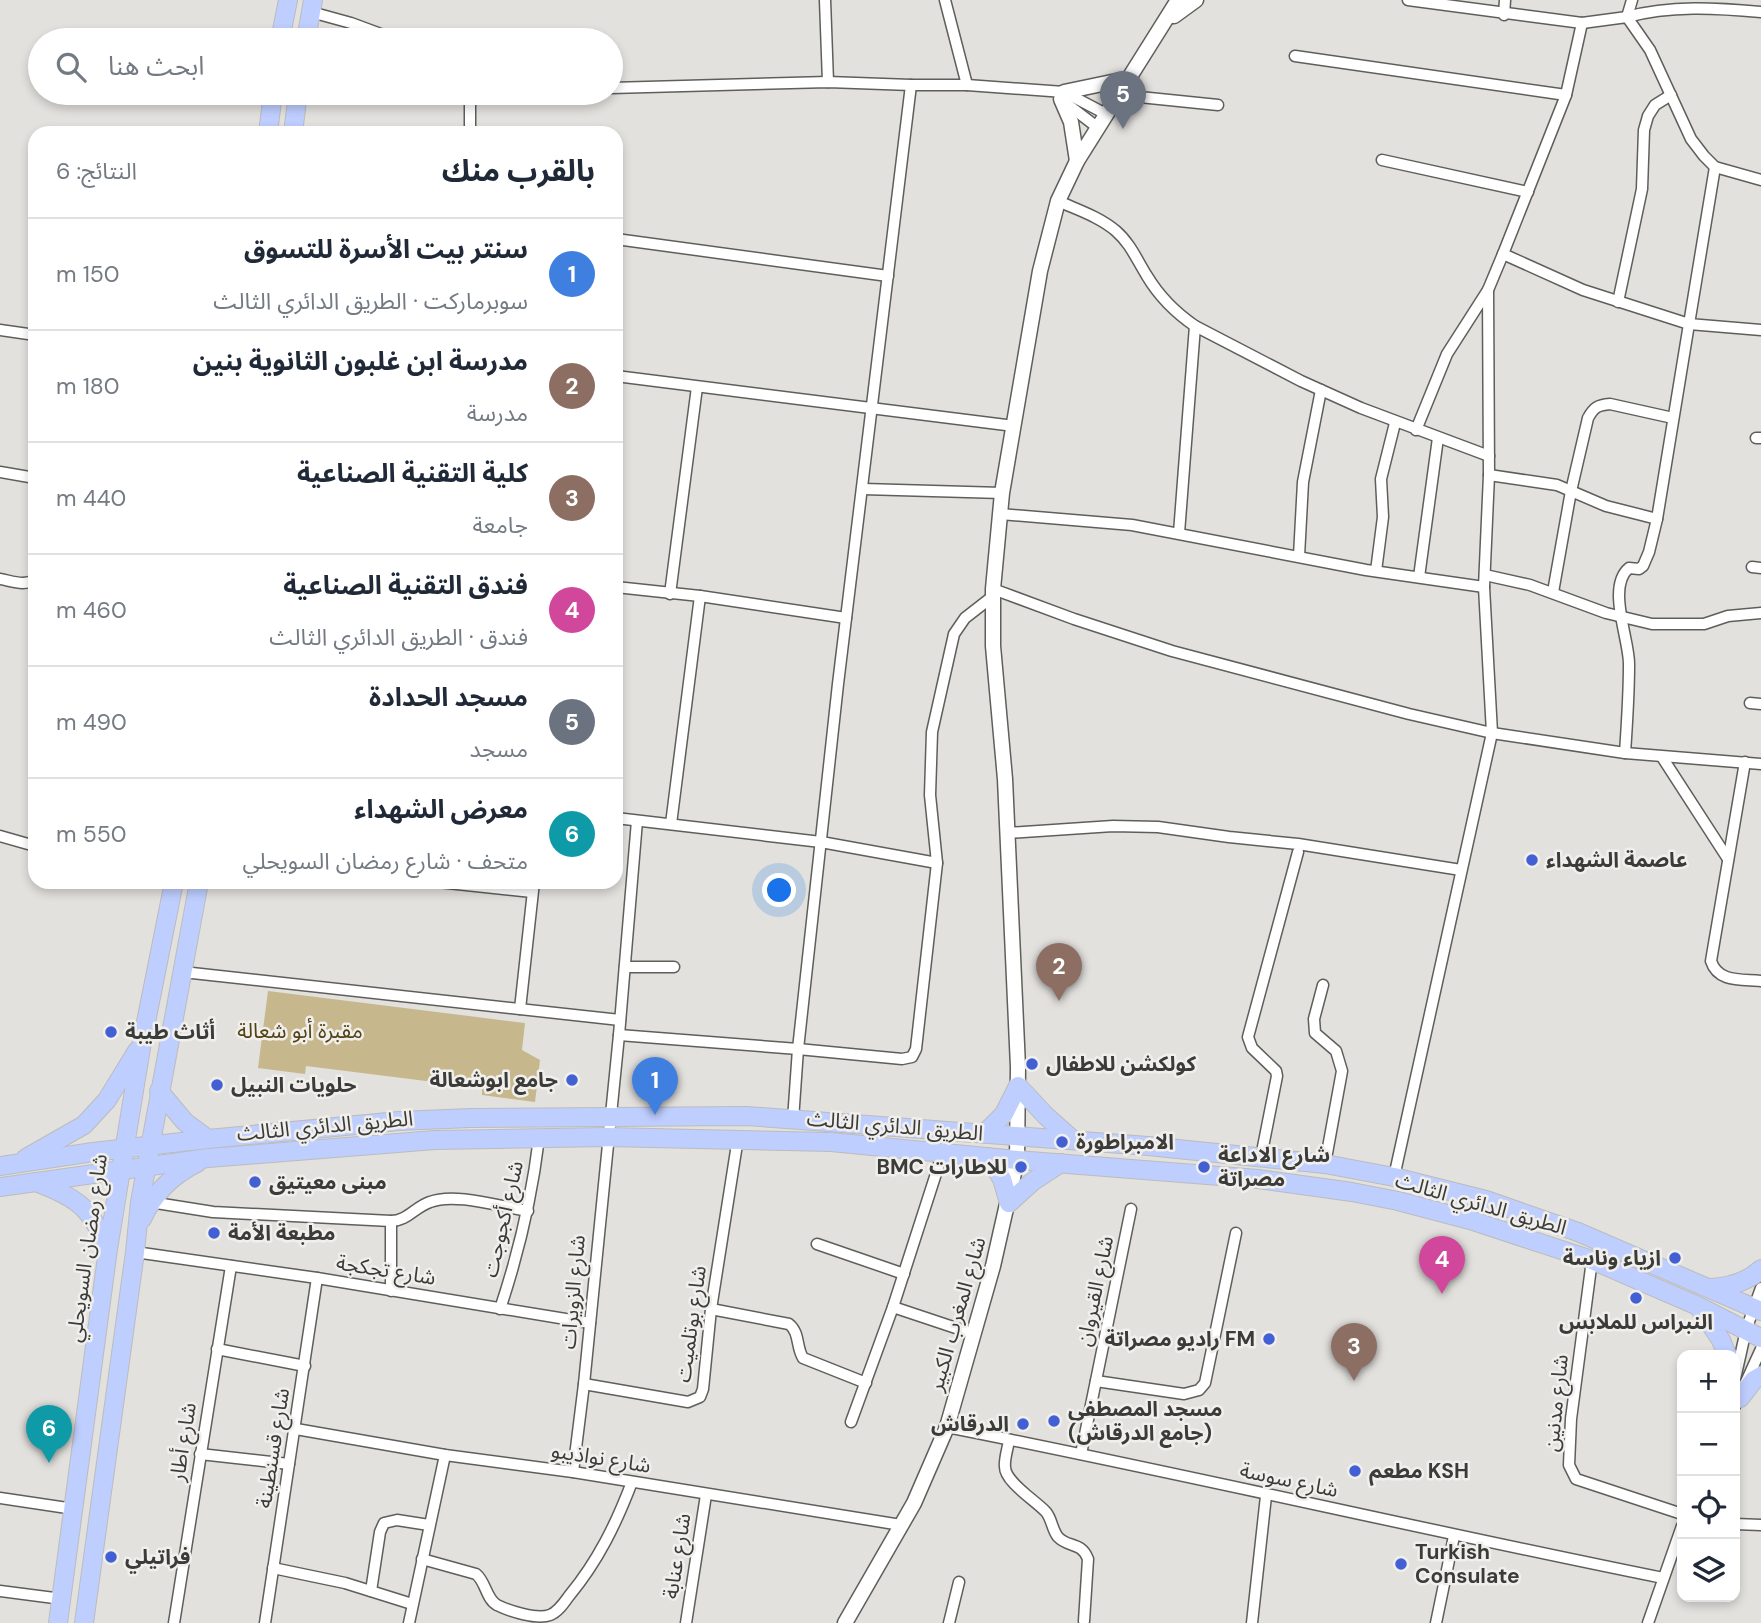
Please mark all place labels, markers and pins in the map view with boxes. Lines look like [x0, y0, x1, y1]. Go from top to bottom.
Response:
pin: 5 [1100, 71, 1146, 129]
place label: عاصمة الشهداء [1546, 846, 1688, 874]
marker: عاصمة الشهداء [1524, 852, 1540, 868]
pin: 2 [1036, 943, 1082, 1001]
place label: أثاث طيبة [125, 1018, 215, 1046]
marker: أثاث طيبة [103, 1024, 119, 1040]
place label: كولكشن للاطفال [1046, 1050, 1197, 1078]
marker: كولكشن للاطفال [1024, 1056, 1040, 1072]
pin: 1 [632, 1057, 678, 1115]
place label: جامع ابوشعالة [429, 1066, 558, 1095]
place label: حلويات النبيل [231, 1071, 356, 1099]
marker: جامع ابوشعالة [564, 1072, 580, 1088]
marker: حلويات النبيل [209, 1077, 225, 1093]
place label: الامبراطورة [1076, 1128, 1174, 1156]
marker: الامبراطورة [1054, 1134, 1070, 1150]
place label: شارع الاداعة مصراتة [1218, 1141, 1330, 1193]
place label: BMC للاطارات [877, 1153, 1007, 1181]
marker: BMC للاطارات [1013, 1159, 1029, 1175]
marker: شارع الاداعة مصراتة [1196, 1159, 1212, 1175]
place label: مبنى معيتيق [269, 1168, 387, 1196]
marker: مبنى معيتيق [247, 1174, 263, 1190]
place label: مطبعة الأمة [228, 1219, 335, 1247]
marker: مطبعة الأمة [206, 1225, 222, 1241]
pin: 4 [1419, 1236, 1465, 1294]
place label: ازياء وناسة [1563, 1244, 1661, 1272]
marker: ازياء وناسة [1667, 1250, 1683, 1266]
marker: النبراس للملابس [1628, 1290, 1644, 1306]
place label: النبراس للملابس [1559, 1308, 1713, 1336]
pin: 3 [1331, 1323, 1377, 1381]
place label: راديو مصراتة FM [1104, 1325, 1255, 1353]
marker: راديو مصراتة FM [1261, 1331, 1277, 1347]
place label: مسجد المصطفى (جامع الدرقاش) [1068, 1395, 1222, 1448]
pin: 6 [26, 1405, 72, 1463]
place label: الدرقاش [931, 1410, 1009, 1438]
marker: مسجد المصطفى (جامع الدرقاش) [1046, 1413, 1062, 1429]
marker: الدرقاش [1015, 1416, 1031, 1432]
place label: مطعم KSH [1369, 1457, 1469, 1486]
marker: مطعم KSH [1347, 1463, 1363, 1479]
place label: Turkish Consulate [1415, 1538, 1520, 1590]
place label: فراتيلي [125, 1543, 190, 1574]
marker: فراتيلي [103, 1549, 119, 1565]
marker: Turkish Consulate [1393, 1556, 1409, 1572]

